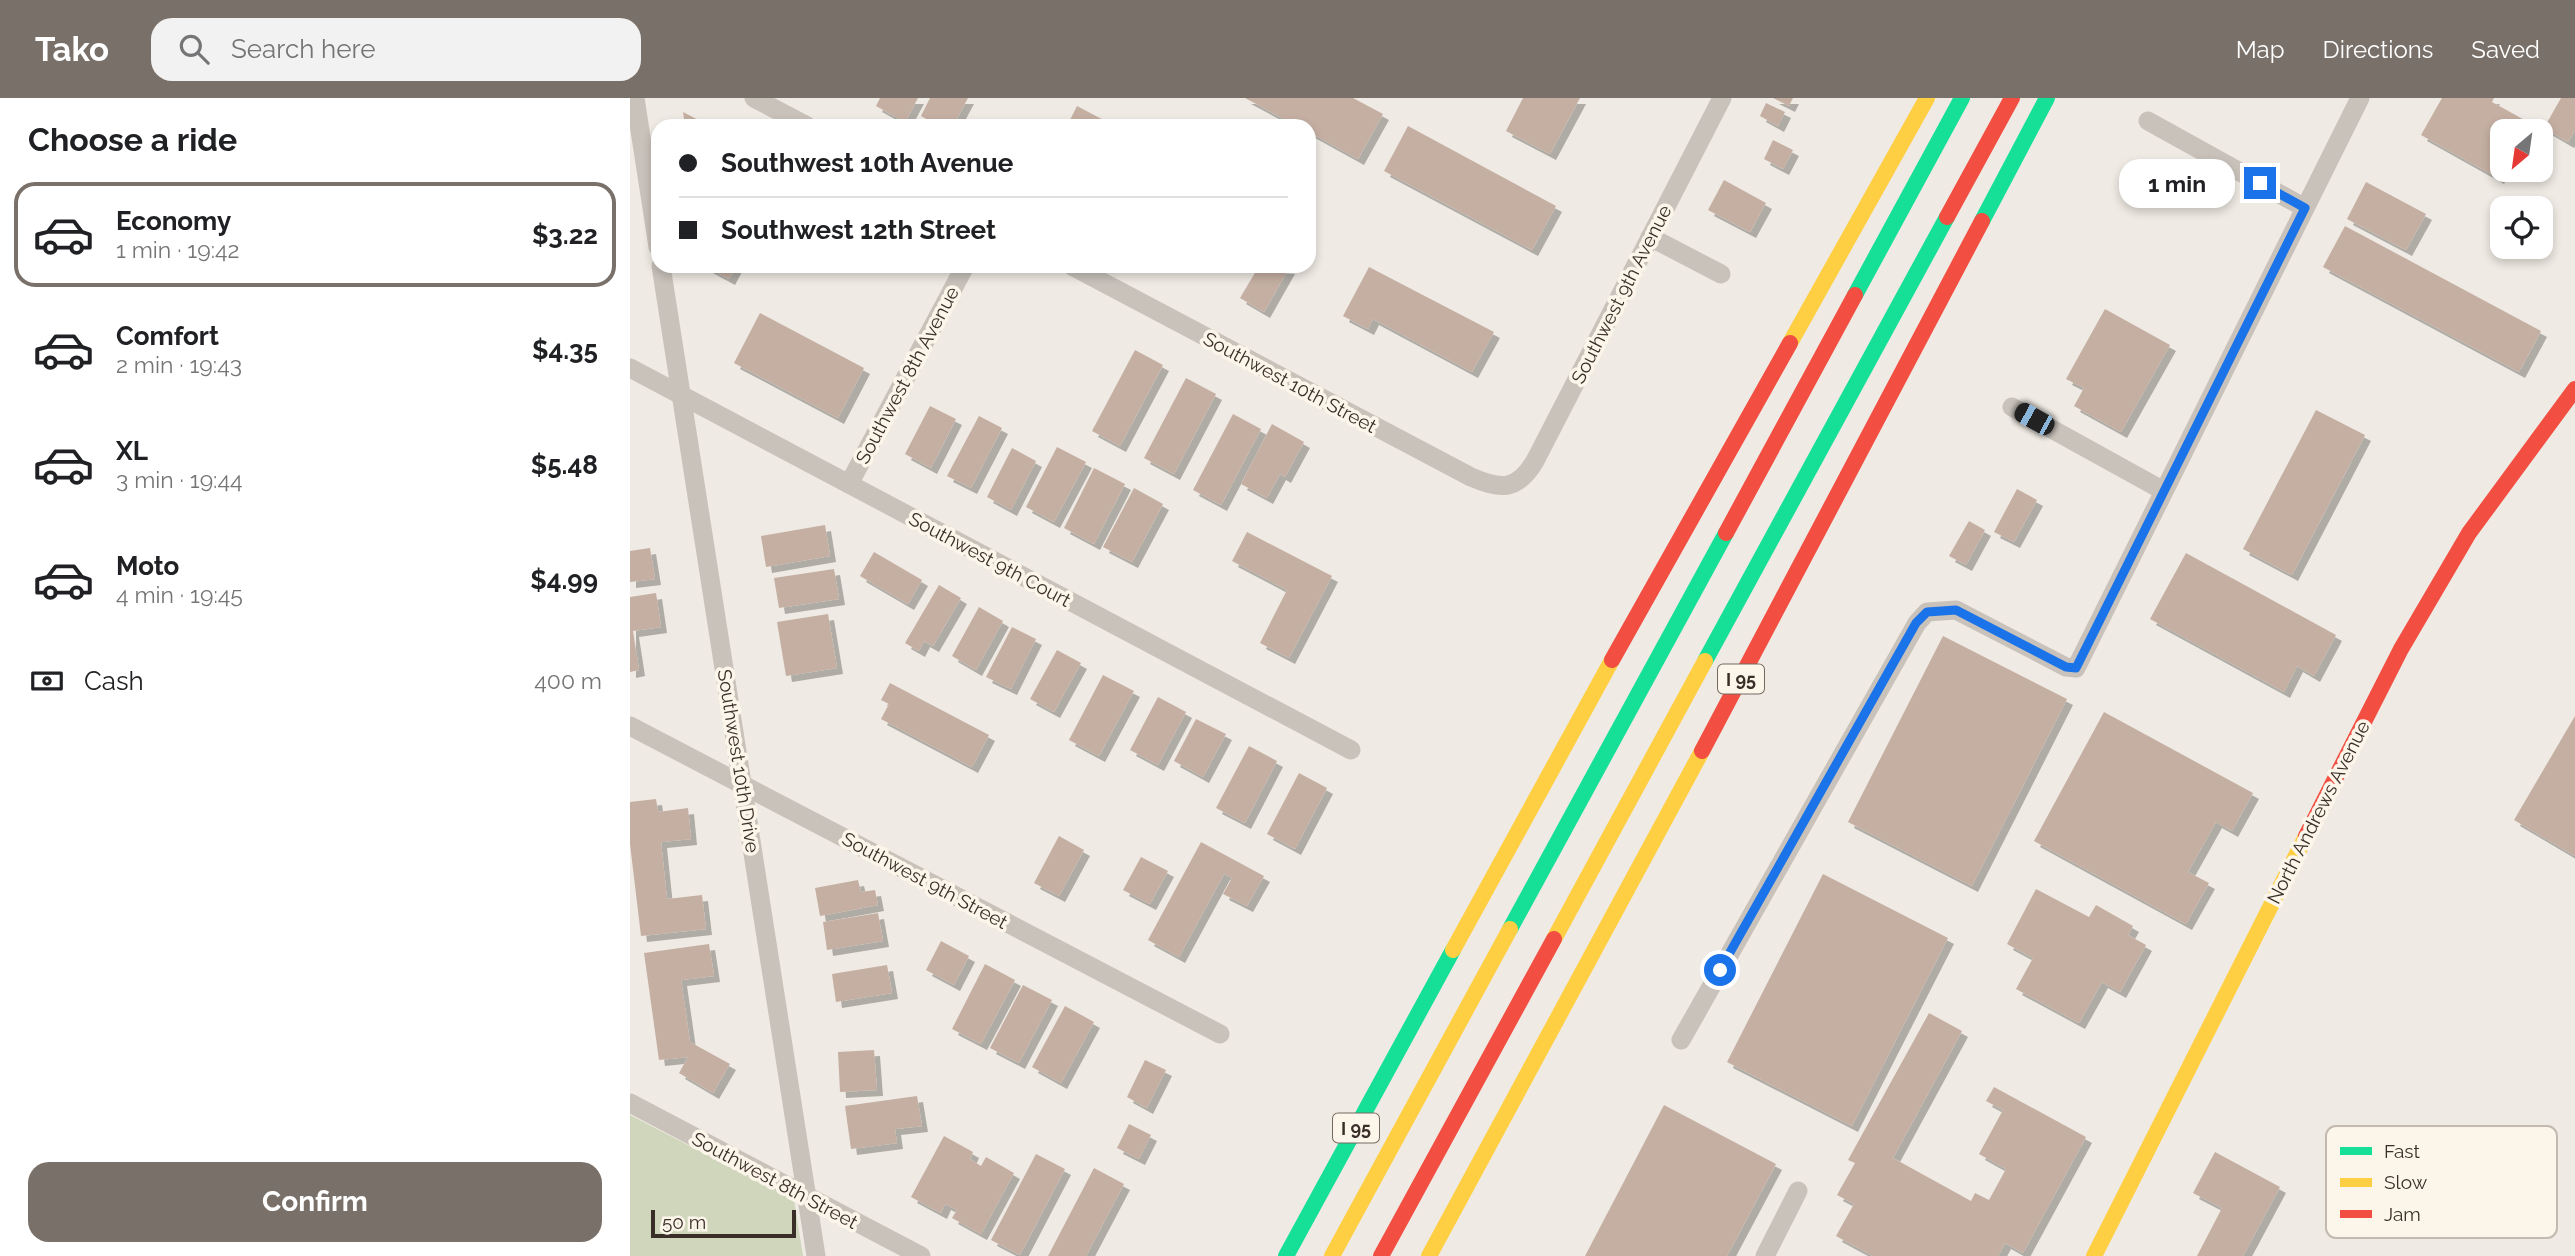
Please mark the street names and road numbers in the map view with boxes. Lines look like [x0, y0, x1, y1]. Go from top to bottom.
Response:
street label: Southwest 9th Avenue [1566, 201, 1676, 387]
street label: Southwest 8th Avenue [851, 283, 963, 467]
street label: Southwest 10th Street [1200, 327, 1381, 437]
street label: Southwest 9th Court [905, 507, 1075, 611]
road number: I 95 [1718, 664, 1764, 694]
street label: Southwest 10th Drive [714, 668, 764, 854]
street label: North Andrews Avenue [2262, 717, 2374, 907]
street label: Southwest 9th Street [839, 827, 1012, 933]
road number: I 95 [1333, 1113, 1379, 1142]
street label: Southwest 8th Street [689, 1127, 862, 1233]

